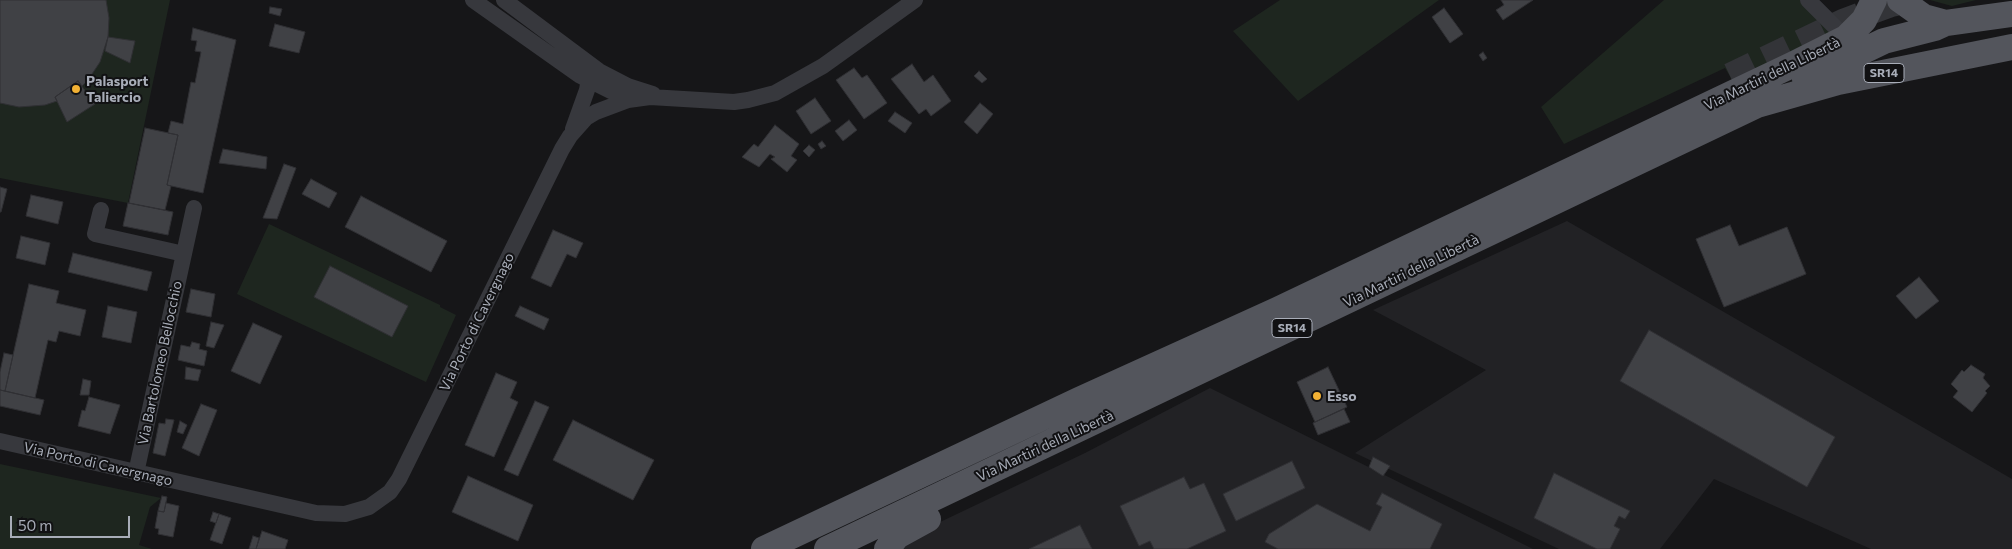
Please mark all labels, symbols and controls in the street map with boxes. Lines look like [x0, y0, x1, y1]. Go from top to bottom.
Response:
street label: Via Martiri della Libertà [1701, 34, 1843, 114]
road number: SR14 [1864, 64, 1904, 82]
place label: Palasport Taliercio [86, 73, 149, 105]
marker: Palasport Taliercio [70, 83, 82, 95]
street label: Via Martiri della Libertà [1340, 231, 1482, 311]
street label: Via Porto di Cavergnago [436, 250, 518, 394]
street label: Via Bartolomeo Bellocchio [134, 279, 186, 447]
road number: SR14 [1272, 318, 1312, 338]
place label: Esso [1327, 388, 1357, 404]
marker: Esso [1311, 390, 1323, 402]
street label: Via Martiri della Libertà [974, 407, 1116, 485]
street label: Via Porto di Cavergnago [22, 439, 174, 489]
scale bar [12, 506, 132, 538]
text: 50 m [18, 516, 52, 534]

